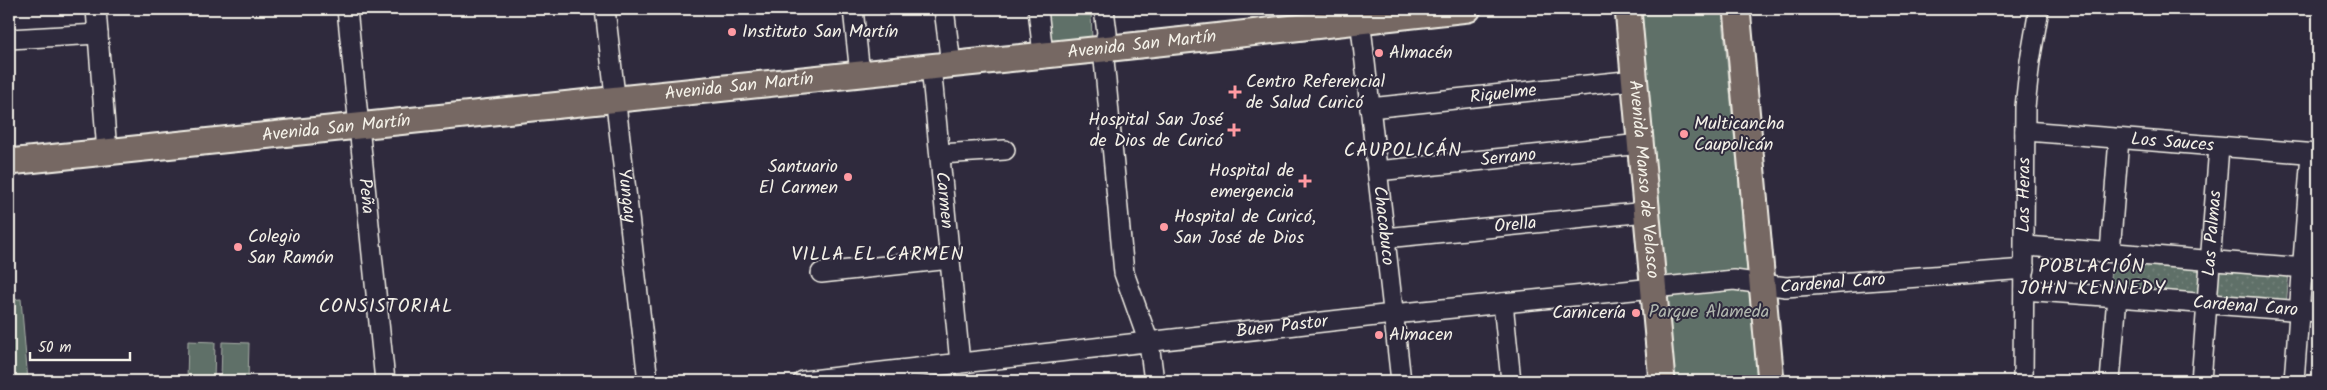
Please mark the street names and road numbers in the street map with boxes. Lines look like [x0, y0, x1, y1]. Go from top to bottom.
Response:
street label: Avenida San Martín [1066, 22, 1218, 67]
street label: Avenida San Martín [663, 64, 815, 109]
street label: Riquelme [1468, 76, 1538, 112]
street label: Avenida Manso de Velasco [1620, 79, 1667, 280]
street label: Avenida San Martín [260, 106, 412, 150]
street label: Los Sauces [2130, 125, 2216, 160]
street label: Serrano [1479, 140, 1538, 175]
street label: Las Heras [2010, 157, 2039, 233]
street label: Yungay [609, 167, 644, 225]
street label: Carmen [927, 170, 961, 230]
street label: Peña [350, 177, 382, 215]
street label: Chacabuco [1365, 184, 1402, 267]
street label: Las Palmas [2195, 189, 2230, 278]
street label: Orella [1493, 208, 1538, 242]
street label: Cardenal Caro [1778, 265, 1887, 302]
street label: Cardenal Caro [2192, 288, 2299, 325]
street label: Buen Pastor [1235, 307, 1330, 346]

